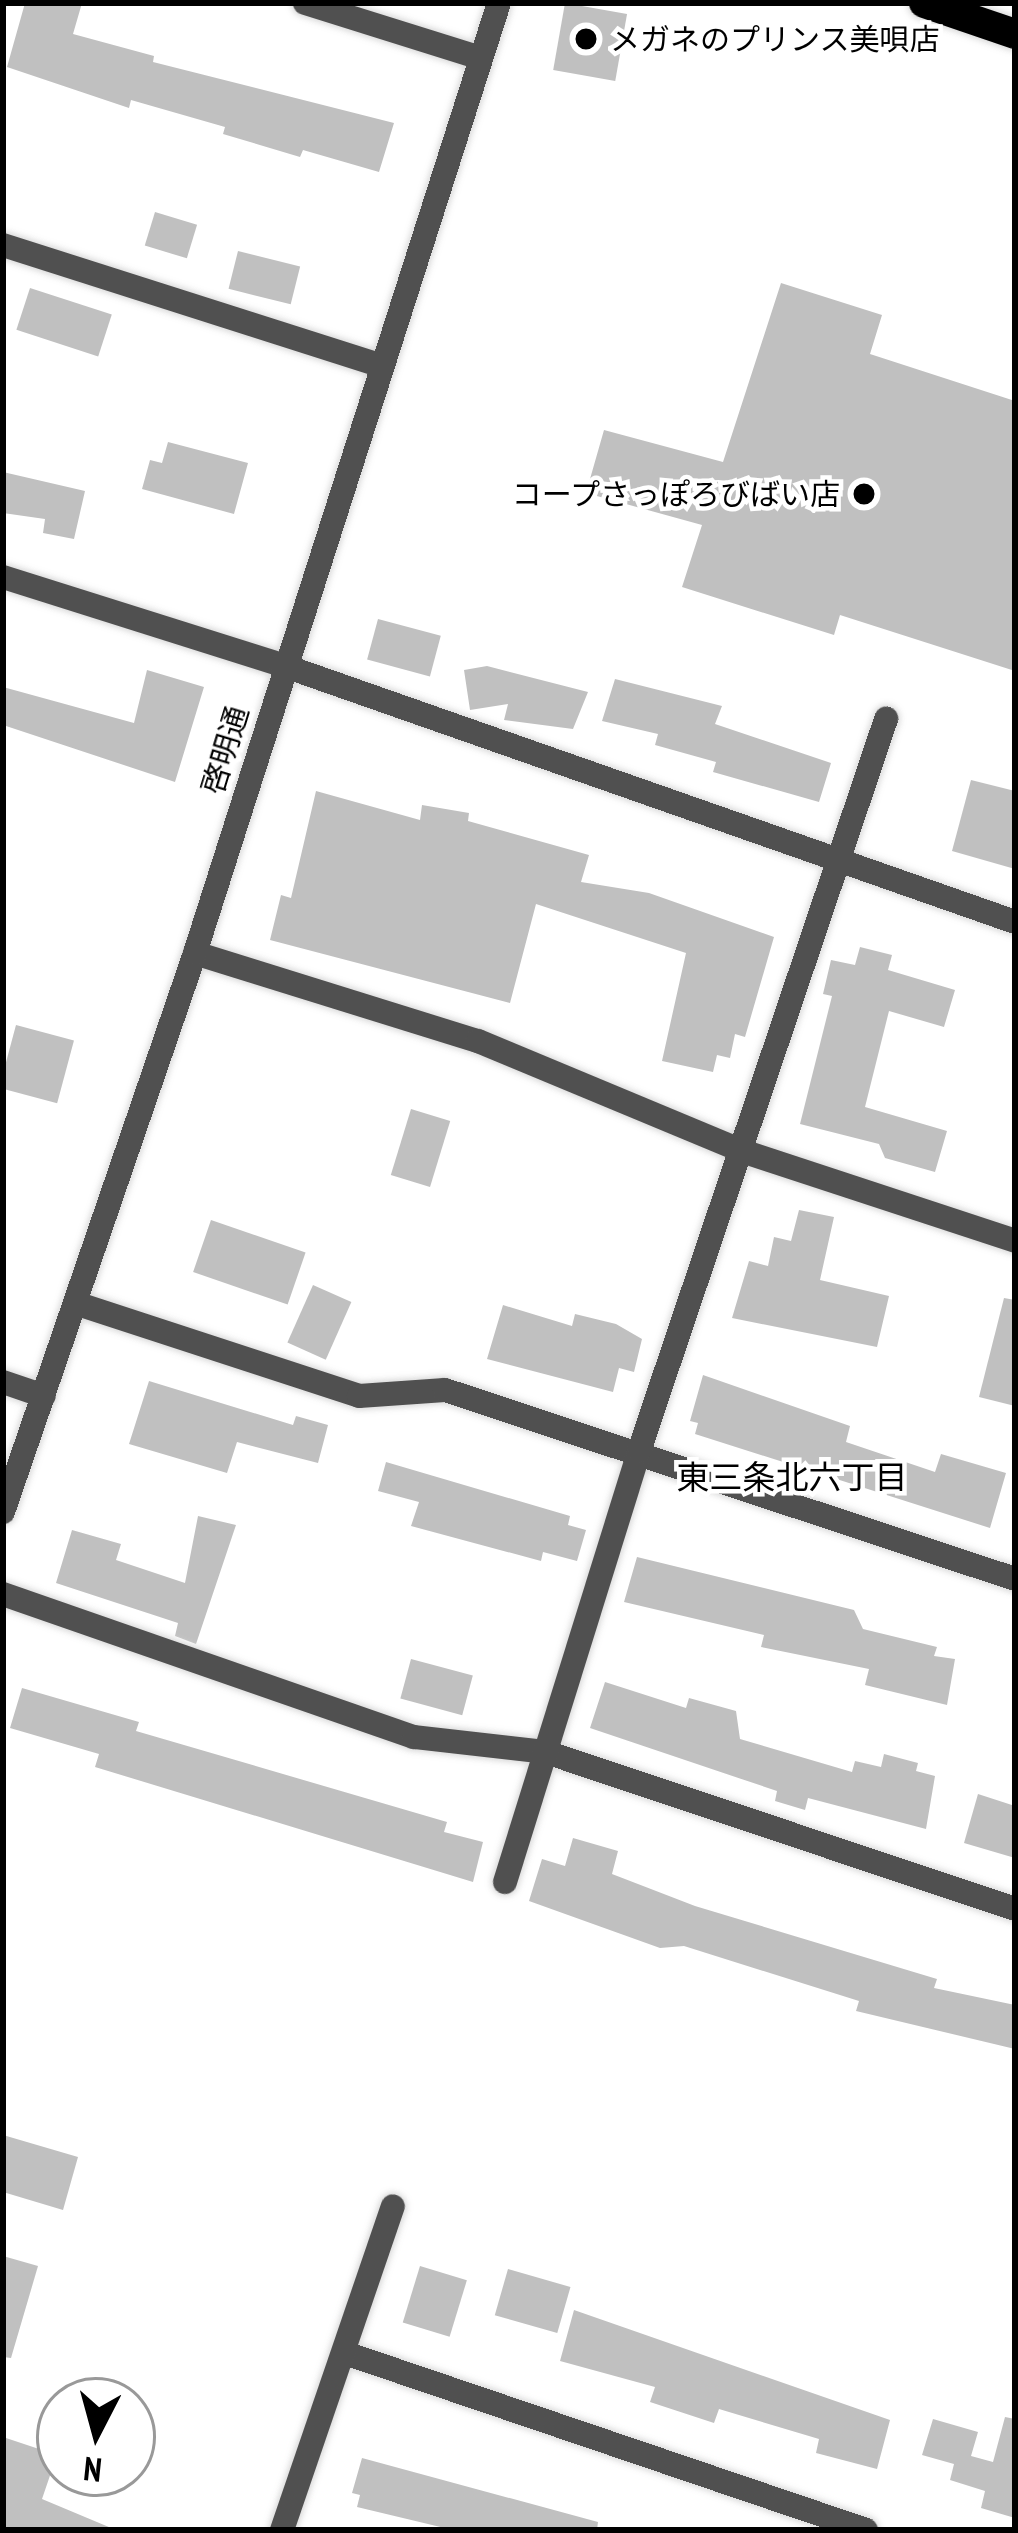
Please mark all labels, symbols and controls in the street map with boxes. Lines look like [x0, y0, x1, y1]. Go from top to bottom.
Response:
place label: メガネのプリンス美唄店 [610, 21, 940, 57]
marker: メガネのプリンス美唄店 [573, 26, 599, 52]
place label: コープさっぽろびばい店 [510, 476, 840, 512]
marker: コープさっぽろびばい店 [851, 481, 877, 507]
street label: 啓明通 [195, 702, 255, 798]
district label: 東三条北六丁目 [677, 1457, 907, 1497]
north arrow [36, 2377, 156, 2497]
text: N [81, 2448, 104, 2493]

